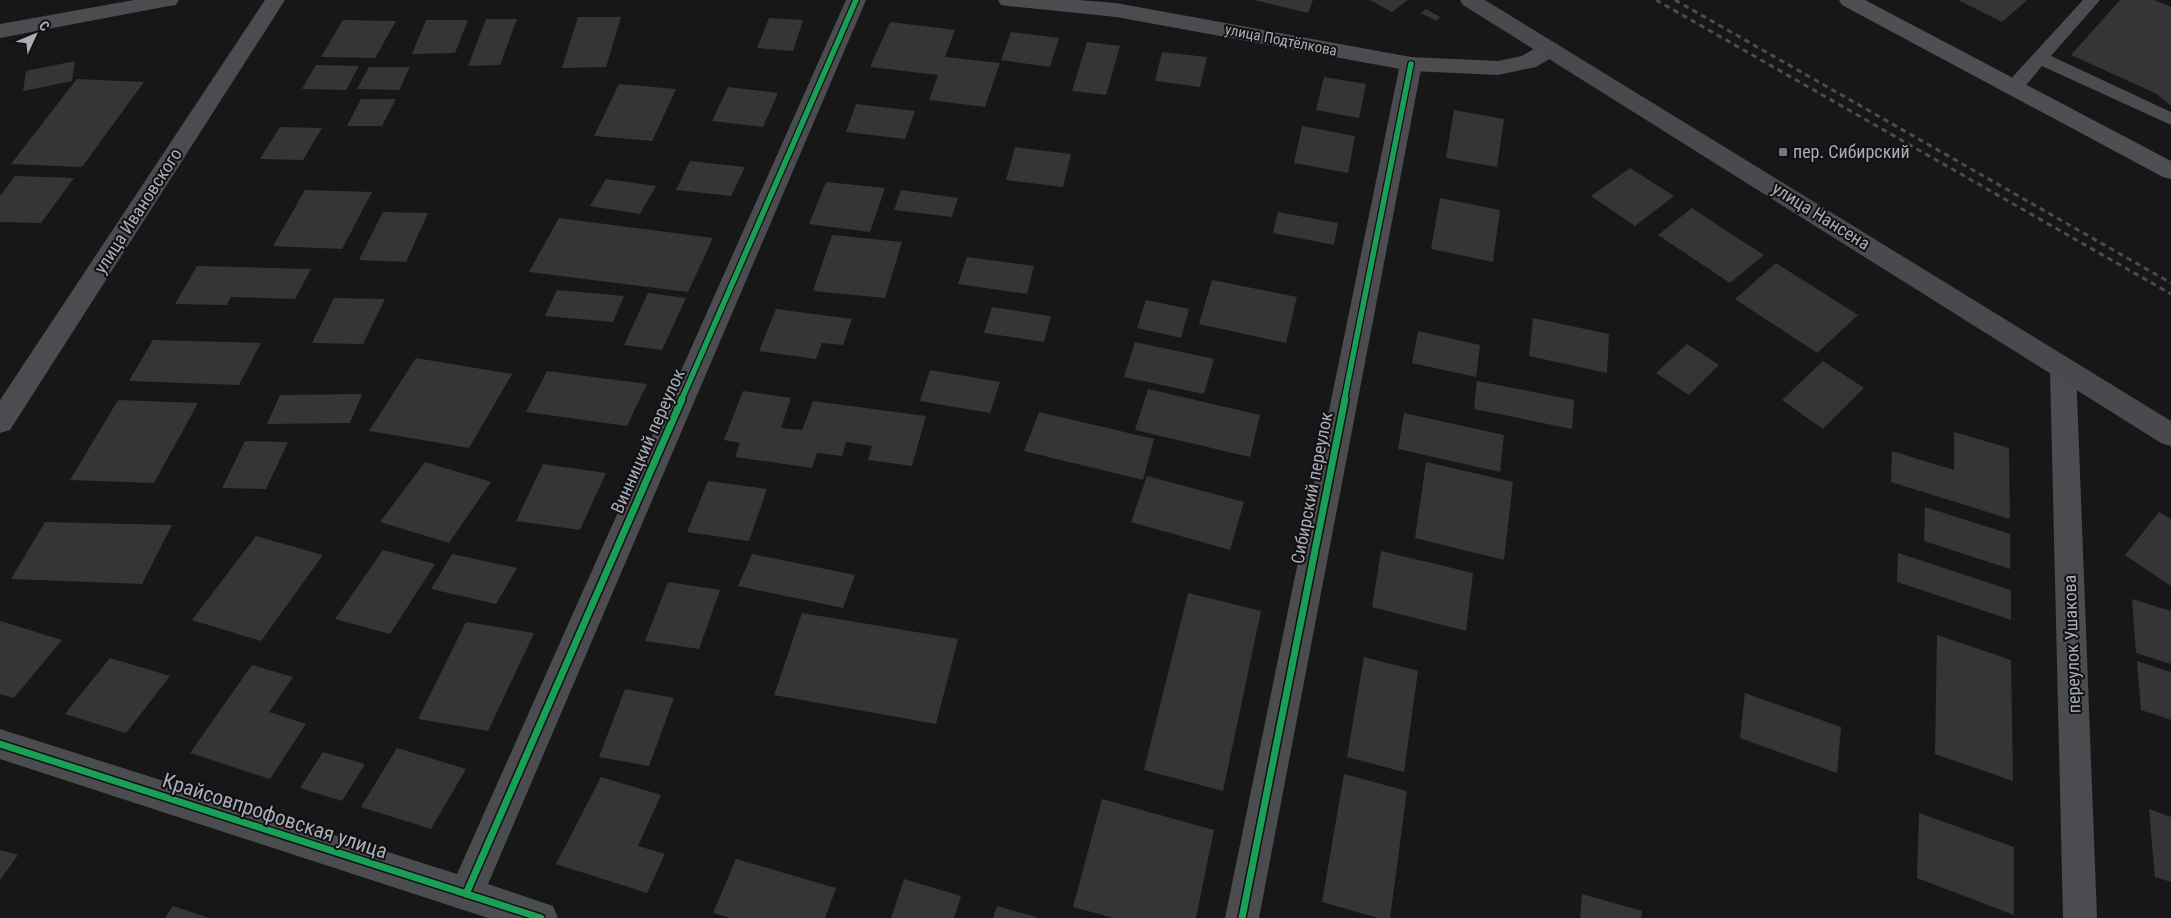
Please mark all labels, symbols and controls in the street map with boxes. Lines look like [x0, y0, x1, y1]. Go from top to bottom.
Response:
north arrow [10, 10, 60, 60]
text: С [36, 18, 53, 34]
street label: улица Подтёлкова [1223, 20, 1339, 60]
place label: пер. Сибирский [1793, 141, 1910, 162]
street label: улица Ивановского [89, 144, 186, 277]
marker: пер. Сибирский [1777, 146, 1789, 158]
street label: улица Нансена [1769, 177, 1874, 254]
street label: Винницкий переулок [606, 365, 689, 516]
street label: Сибирский переулок [1286, 410, 1337, 566]
street label: переулок Ушакова [2059, 574, 2084, 714]
street label: Крайсовпрофовская улица [160, 768, 390, 864]

